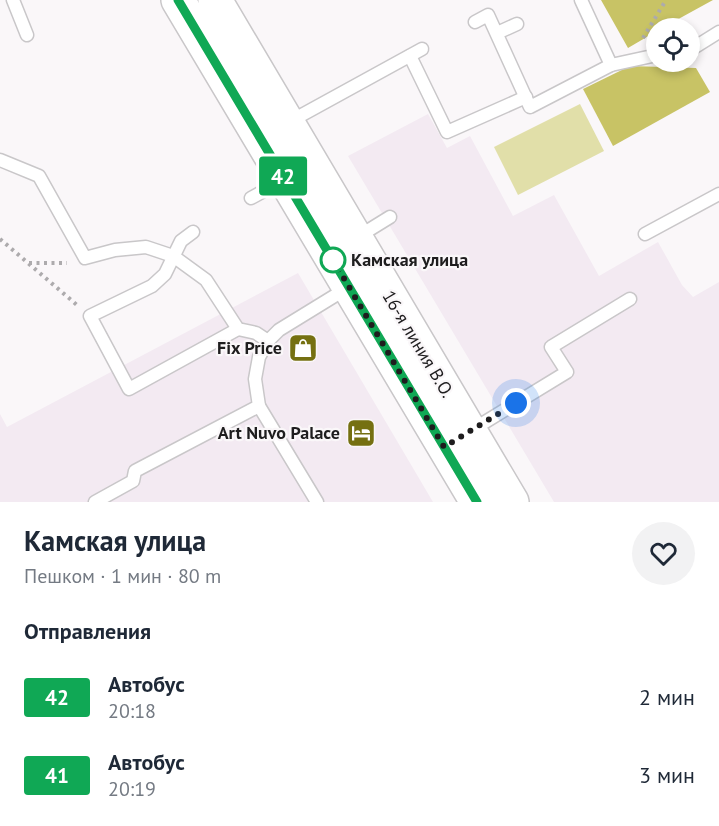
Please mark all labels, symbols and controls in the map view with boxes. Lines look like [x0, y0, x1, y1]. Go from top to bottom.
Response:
map controls [646, 18, 700, 72]
button: locate [646, 18, 700, 72]
line badge: 42 [256, 156, 310, 195]
text: 42 [271, 163, 295, 190]
marker: Камская улица [320, 247, 346, 273]
place label: Камская улица [351, 248, 468, 271]
street label: 16-я линия В.О. [377, 286, 460, 402]
shop icon: Fix Price [287, 332, 319, 364]
place label: Fix Price [217, 336, 282, 359]
your location [501, 388, 531, 418]
hotel icon: Art Nuvo Palace [345, 417, 377, 449]
place label: Art Nuvo Palace [218, 421, 340, 444]
text: Камская улица [24, 522, 206, 559]
button: heart [632, 522, 695, 585]
text: Пешком · 1 мин · 80 m [24, 563, 221, 589]
text: Отправления [24, 617, 151, 645]
text: Автобус [108, 670, 185, 698]
text: 2 мин [639, 683, 695, 711]
text: 42 [45, 684, 69, 711]
text: 20:18 [108, 698, 156, 724]
text: Автобус [108, 748, 185, 776]
text: 3 мин [639, 761, 695, 789]
text: 41 [45, 762, 69, 789]
text: 20:19 [108, 776, 156, 802]

